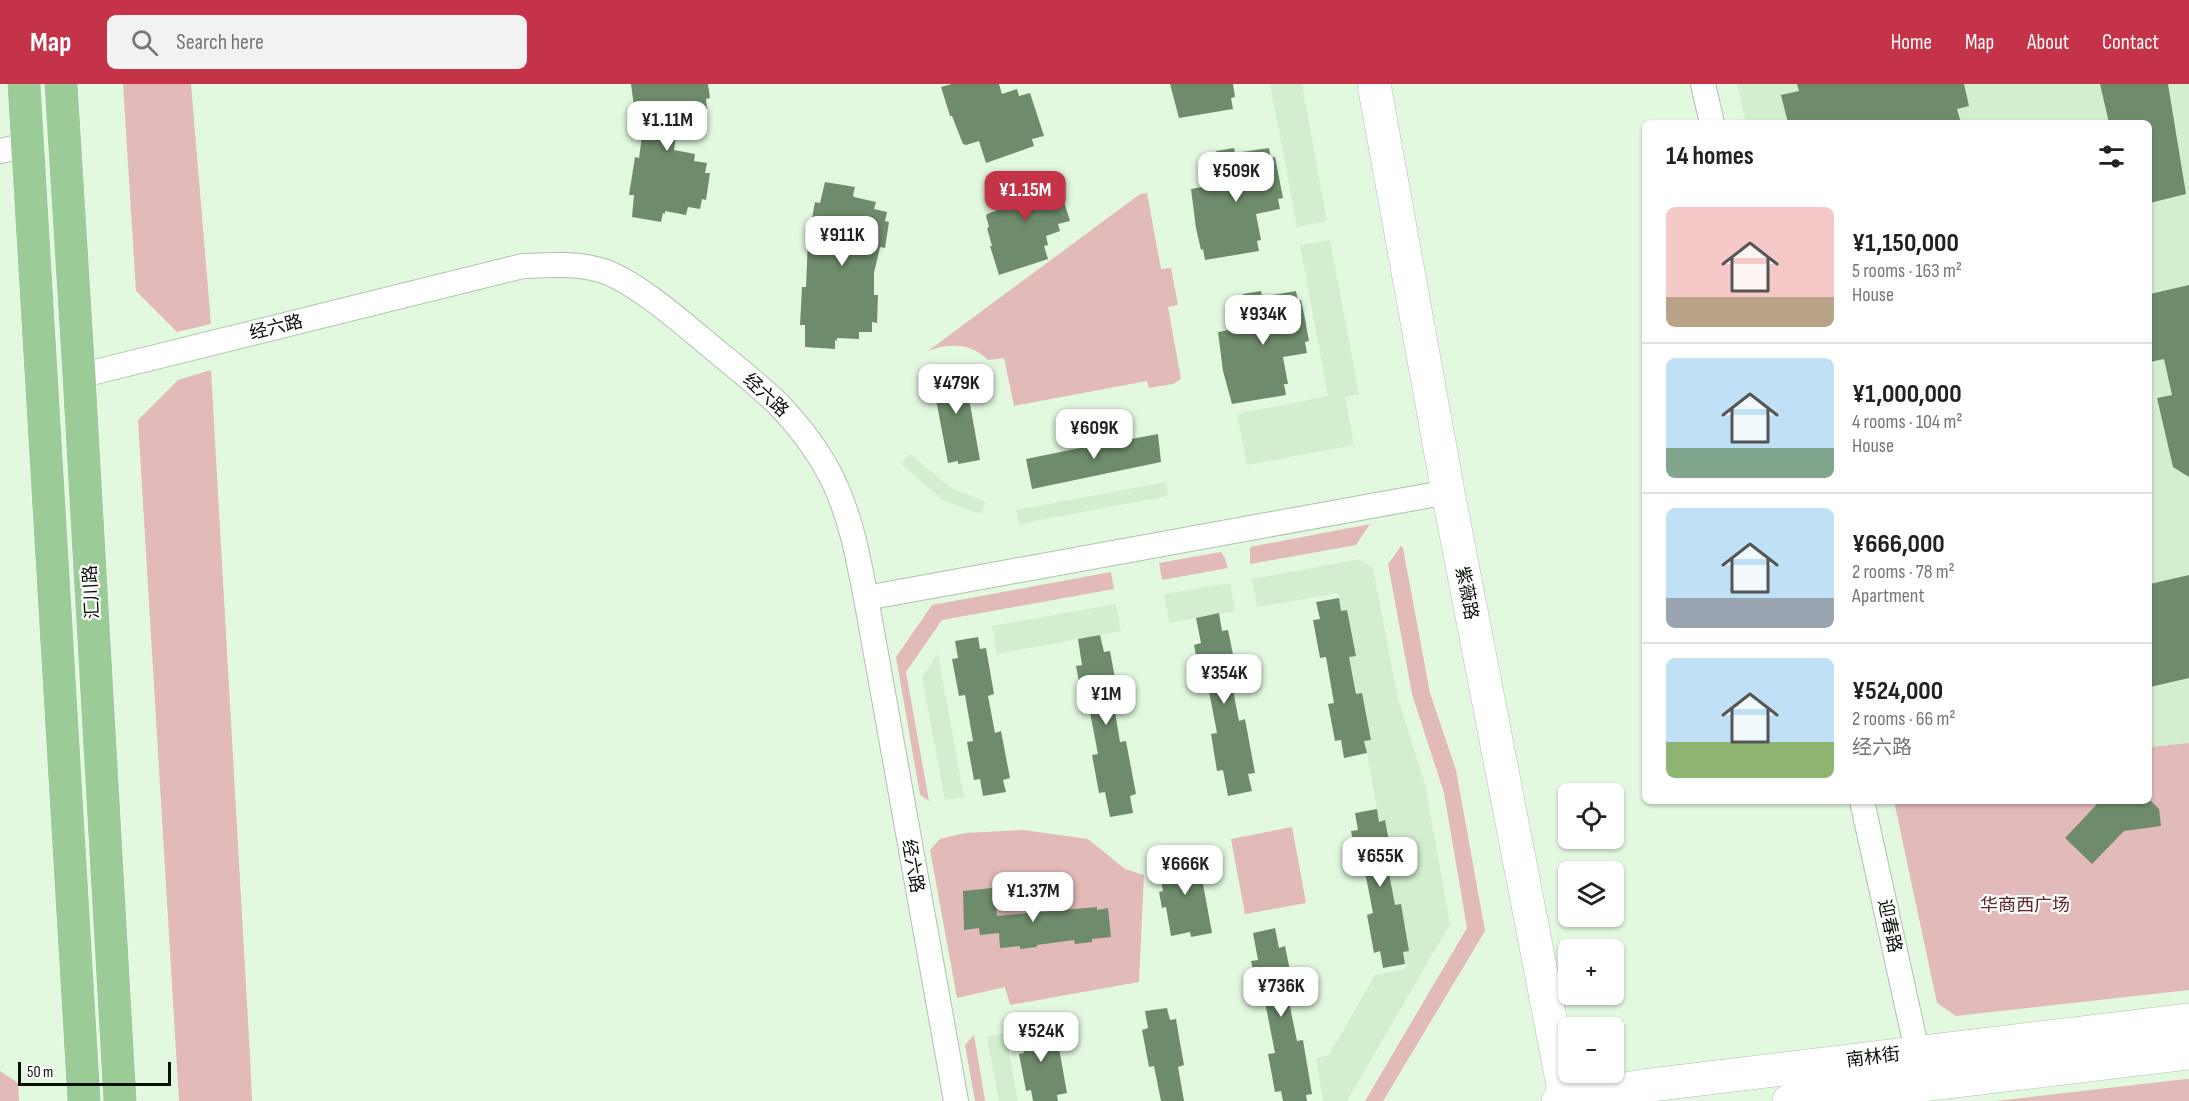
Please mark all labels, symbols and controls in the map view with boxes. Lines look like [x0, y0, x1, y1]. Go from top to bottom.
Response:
search box [107, 15, 527, 69]
text: Map [30, 26, 71, 59]
icon: search [128, 26, 161, 59]
text: Search here [176, 29, 264, 56]
text: Home [1891, 30, 1932, 55]
text: Map [1965, 30, 1994, 55]
text: About [2027, 30, 2069, 55]
text: Contact [2102, 30, 2159, 55]
pin: ¥1.11M [618, 101, 716, 152]
text: ¥1.11M [641, 108, 693, 132]
icon: filters [2095, 140, 2128, 173]
text: 14 homes [1666, 141, 1754, 172]
pin: ¥509K [1194, 152, 1278, 203]
text: ¥509K [1212, 159, 1260, 183]
pin: ¥1.15M [976, 171, 1074, 222]
text: ¥1.15M [999, 178, 1051, 202]
pin: ¥911K [800, 216, 884, 267]
text: ¥911K [819, 223, 865, 247]
text: ¥1,150,000 [1852, 228, 1959, 259]
icon: home [1714, 231, 1786, 303]
text: 5 rooms · 163 m² [1852, 259, 1962, 283]
text: House [1852, 283, 1894, 307]
pin: ¥934K [1221, 295, 1305, 346]
text: ¥934K [1239, 302, 1287, 326]
street label: 经六路 [247, 311, 305, 344]
pin: ¥479K [914, 364, 998, 415]
street label: 经六路 [739, 369, 793, 421]
text: ¥479K [932, 371, 980, 395]
text: ¥1,000,000 [1852, 379, 1962, 410]
icon: home [1714, 382, 1786, 454]
pin: ¥609K [1052, 409, 1136, 460]
text: 4 rooms · 104 m² [1852, 410, 1962, 434]
text: ¥609K [1070, 416, 1118, 440]
text: House [1852, 434, 1894, 458]
text: ¥666,000 [1852, 529, 1945, 560]
icon: home [1714, 532, 1786, 604]
text: 2 rooms · 78 m² [1852, 560, 1955, 584]
street label: 汇川路 [80, 564, 103, 619]
street label: 紫薇路 [1451, 565, 1482, 622]
text: Apartment [1852, 584, 1925, 608]
pin: ¥354K [1182, 654, 1266, 705]
text: ¥354K [1200, 661, 1248, 685]
pin: ¥1M [1077, 675, 1135, 726]
text: ¥524,000 [1852, 676, 1943, 707]
text: ¥1M [1091, 682, 1121, 706]
icon: home [1714, 682, 1786, 754]
text: 2 rooms · 66 m² [1852, 707, 1956, 731]
text: 经六路 [1852, 736, 1912, 760]
map controls [1558, 783, 1624, 1083]
button: locate [1558, 783, 1624, 849]
pin: ¥655K [1338, 837, 1422, 888]
street label: 经六路 [897, 838, 928, 894]
text: ¥655K [1356, 844, 1404, 868]
pin: ¥666K [1143, 845, 1227, 896]
text: ¥666K [1161, 852, 1209, 876]
button: layers [1558, 861, 1624, 927]
pin: ¥1.37M [984, 872, 1082, 923]
text: ¥1.37M [1006, 879, 1060, 903]
park label: 华商西广场 [1980, 895, 2070, 916]
street label: 迎春路 [1874, 898, 1905, 955]
button: + [1558, 939, 1624, 1005]
pin: ¥736K [1239, 967, 1323, 1018]
text: ¥736K [1257, 974, 1305, 998]
pin: ¥524K [999, 1012, 1083, 1063]
button: − [1558, 1017, 1624, 1083]
text: ¥524K [1018, 1019, 1064, 1043]
street label: 南林街 [1845, 1044, 1901, 1071]
scale bar [18, 1059, 171, 1086]
text: 50 m [27, 1063, 53, 1082]

